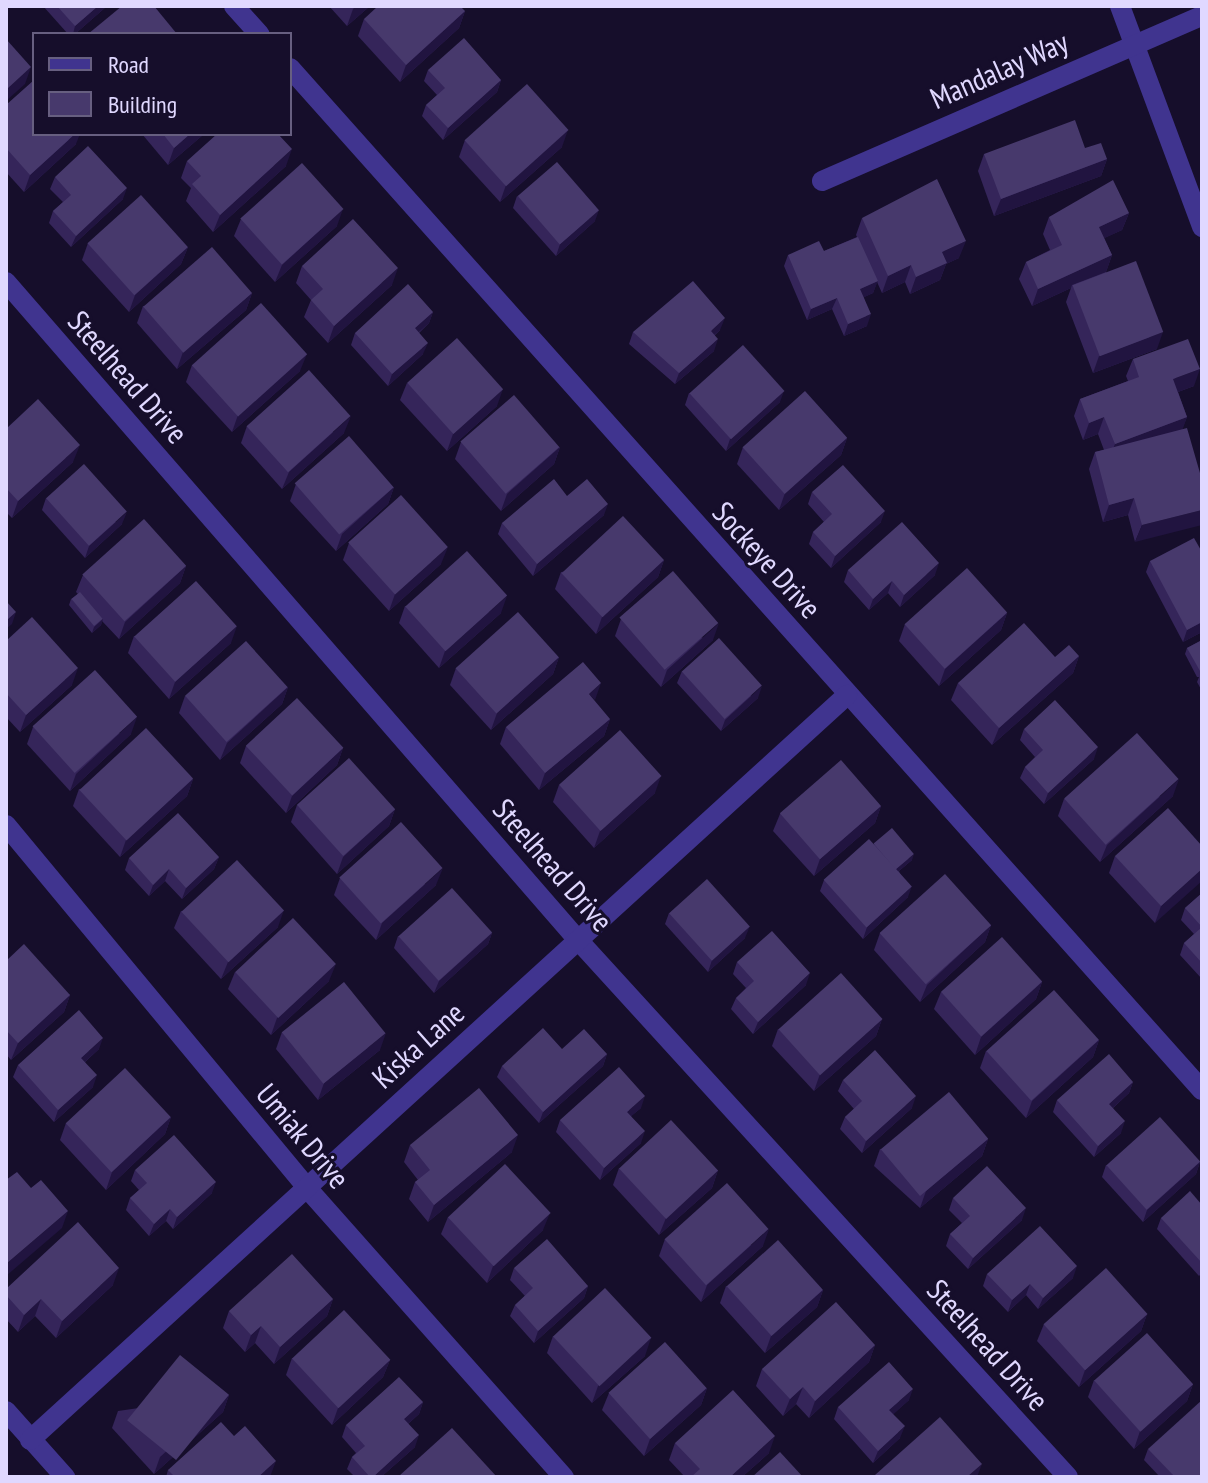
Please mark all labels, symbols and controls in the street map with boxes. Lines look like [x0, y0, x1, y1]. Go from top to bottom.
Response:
street label: Mandalay Way [924, 23, 1074, 117]
legend [32, 32, 292, 136]
text: Road [108, 49, 149, 80]
text: Building [108, 89, 177, 120]
street label: Steelhead Drive [61, 303, 195, 451]
street label: Sockeye Drive [705, 494, 829, 626]
street label: Steelhead Drive [486, 791, 620, 939]
street label: Kiska Lane [365, 994, 471, 1096]
street label: Umiak Drive [249, 1076, 357, 1196]
street label: Steelhead Drive [920, 1272, 1056, 1418]

